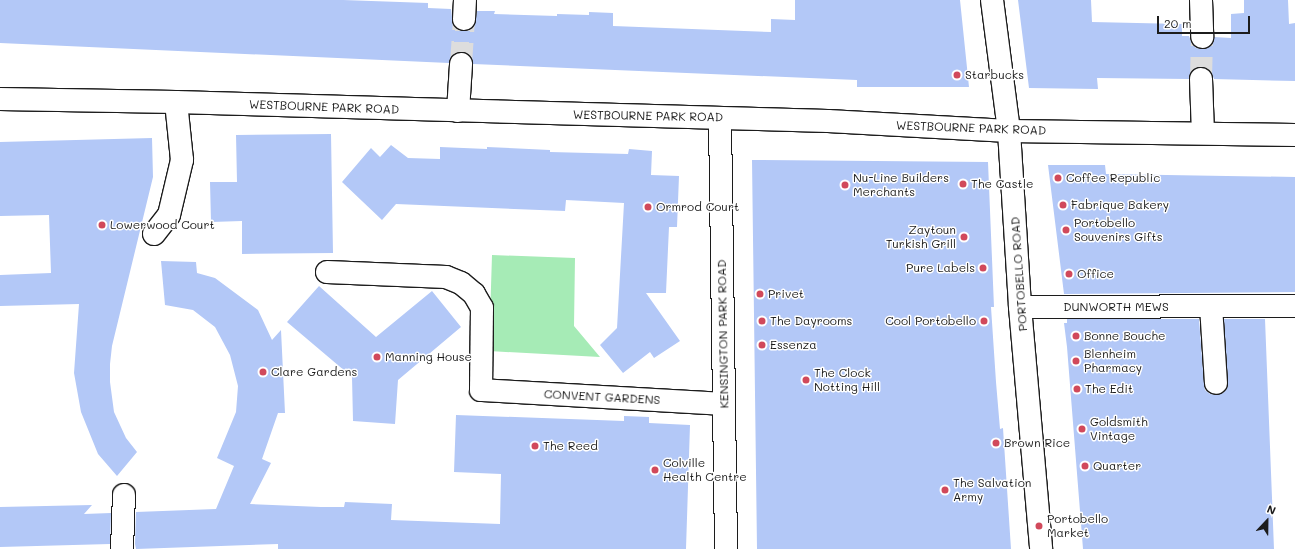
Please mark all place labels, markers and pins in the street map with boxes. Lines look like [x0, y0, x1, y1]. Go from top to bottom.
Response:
place label: Starbucks [965, 68, 1024, 82]
marker: Starbucks [952, 70, 962, 80]
place label: Nu-Line Builders Merchants [853, 171, 949, 199]
place label: Coffee Republic [1066, 171, 1160, 185]
marker: Coffee Republic [1053, 173, 1063, 183]
place label: The Castle [971, 177, 1033, 191]
marker: The Castle [958, 179, 968, 189]
marker: Nu-Line Builders Merchants [840, 180, 850, 190]
place label: Fabrique Bakery [1071, 198, 1169, 212]
place label: Ormrod Court [656, 200, 739, 214]
marker: Fabrique Bakery [1058, 200, 1068, 210]
marker: Ormrod Court [643, 202, 653, 212]
place label: Portobello Souvenirs Gifts [1074, 216, 1163, 244]
place label: Lowerwood Court [110, 218, 215, 232]
marker: Lowerwood Court [97, 220, 107, 230]
place label: Zaytoun Turkish Grill [886, 223, 956, 251]
marker: Portobello Souvenirs Gifts [1061, 225, 1071, 235]
marker: Zaytoun Turkish Grill [959, 232, 969, 242]
place label: Pure Labels [906, 261, 975, 275]
marker: Pure Labels [978, 263, 988, 273]
place label: Office [1077, 267, 1114, 281]
marker: Office [1064, 269, 1074, 279]
place label: Privet [768, 287, 804, 301]
marker: Privet [755, 289, 765, 299]
place label: The Dayrooms [770, 314, 852, 328]
place label: Cool Portobello [885, 314, 976, 328]
marker: The Dayrooms [757, 316, 767, 326]
marker: Cool Portobello [979, 316, 989, 326]
place label: Bonne Bouche [1084, 329, 1166, 343]
marker: Bonne Bouche [1071, 331, 1081, 341]
place label: Essenza [770, 338, 817, 352]
marker: Essenza [757, 340, 767, 350]
place label: Blenheim Pharmacy [1084, 347, 1142, 375]
place label: Manning House [385, 350, 472, 364]
marker: Manning House [372, 352, 382, 362]
marker: Blenheim Pharmacy [1071, 356, 1081, 366]
place label: Clare Gardens [271, 365, 357, 379]
place label: The Clock Notting Hill [814, 366, 880, 394]
marker: Clare Gardens [258, 367, 268, 377]
marker: The Clock Notting Hill [801, 375, 811, 385]
place label: The Edit [1085, 382, 1133, 396]
marker: The Edit [1072, 384, 1082, 394]
place label: Goldsmith Vintage [1090, 415, 1148, 443]
marker: Goldsmith Vintage [1077, 424, 1087, 434]
place label: Brown Rice [1004, 436, 1070, 450]
marker: Brown Rice [991, 438, 1001, 448]
place label: The Reed [543, 439, 598, 453]
marker: The Reed [530, 441, 540, 451]
place label: Colville Health Centre [663, 456, 747, 484]
place label: Quarter [1093, 459, 1141, 473]
marker: Quarter [1080, 461, 1090, 471]
marker: Colville Health Centre [650, 465, 660, 475]
place label: The Salvation Army [953, 476, 1032, 504]
marker: The Salvation Army [940, 485, 950, 495]
place label: Portobello Market [1047, 512, 1108, 540]
marker: Portobello Market [1034, 521, 1044, 531]

